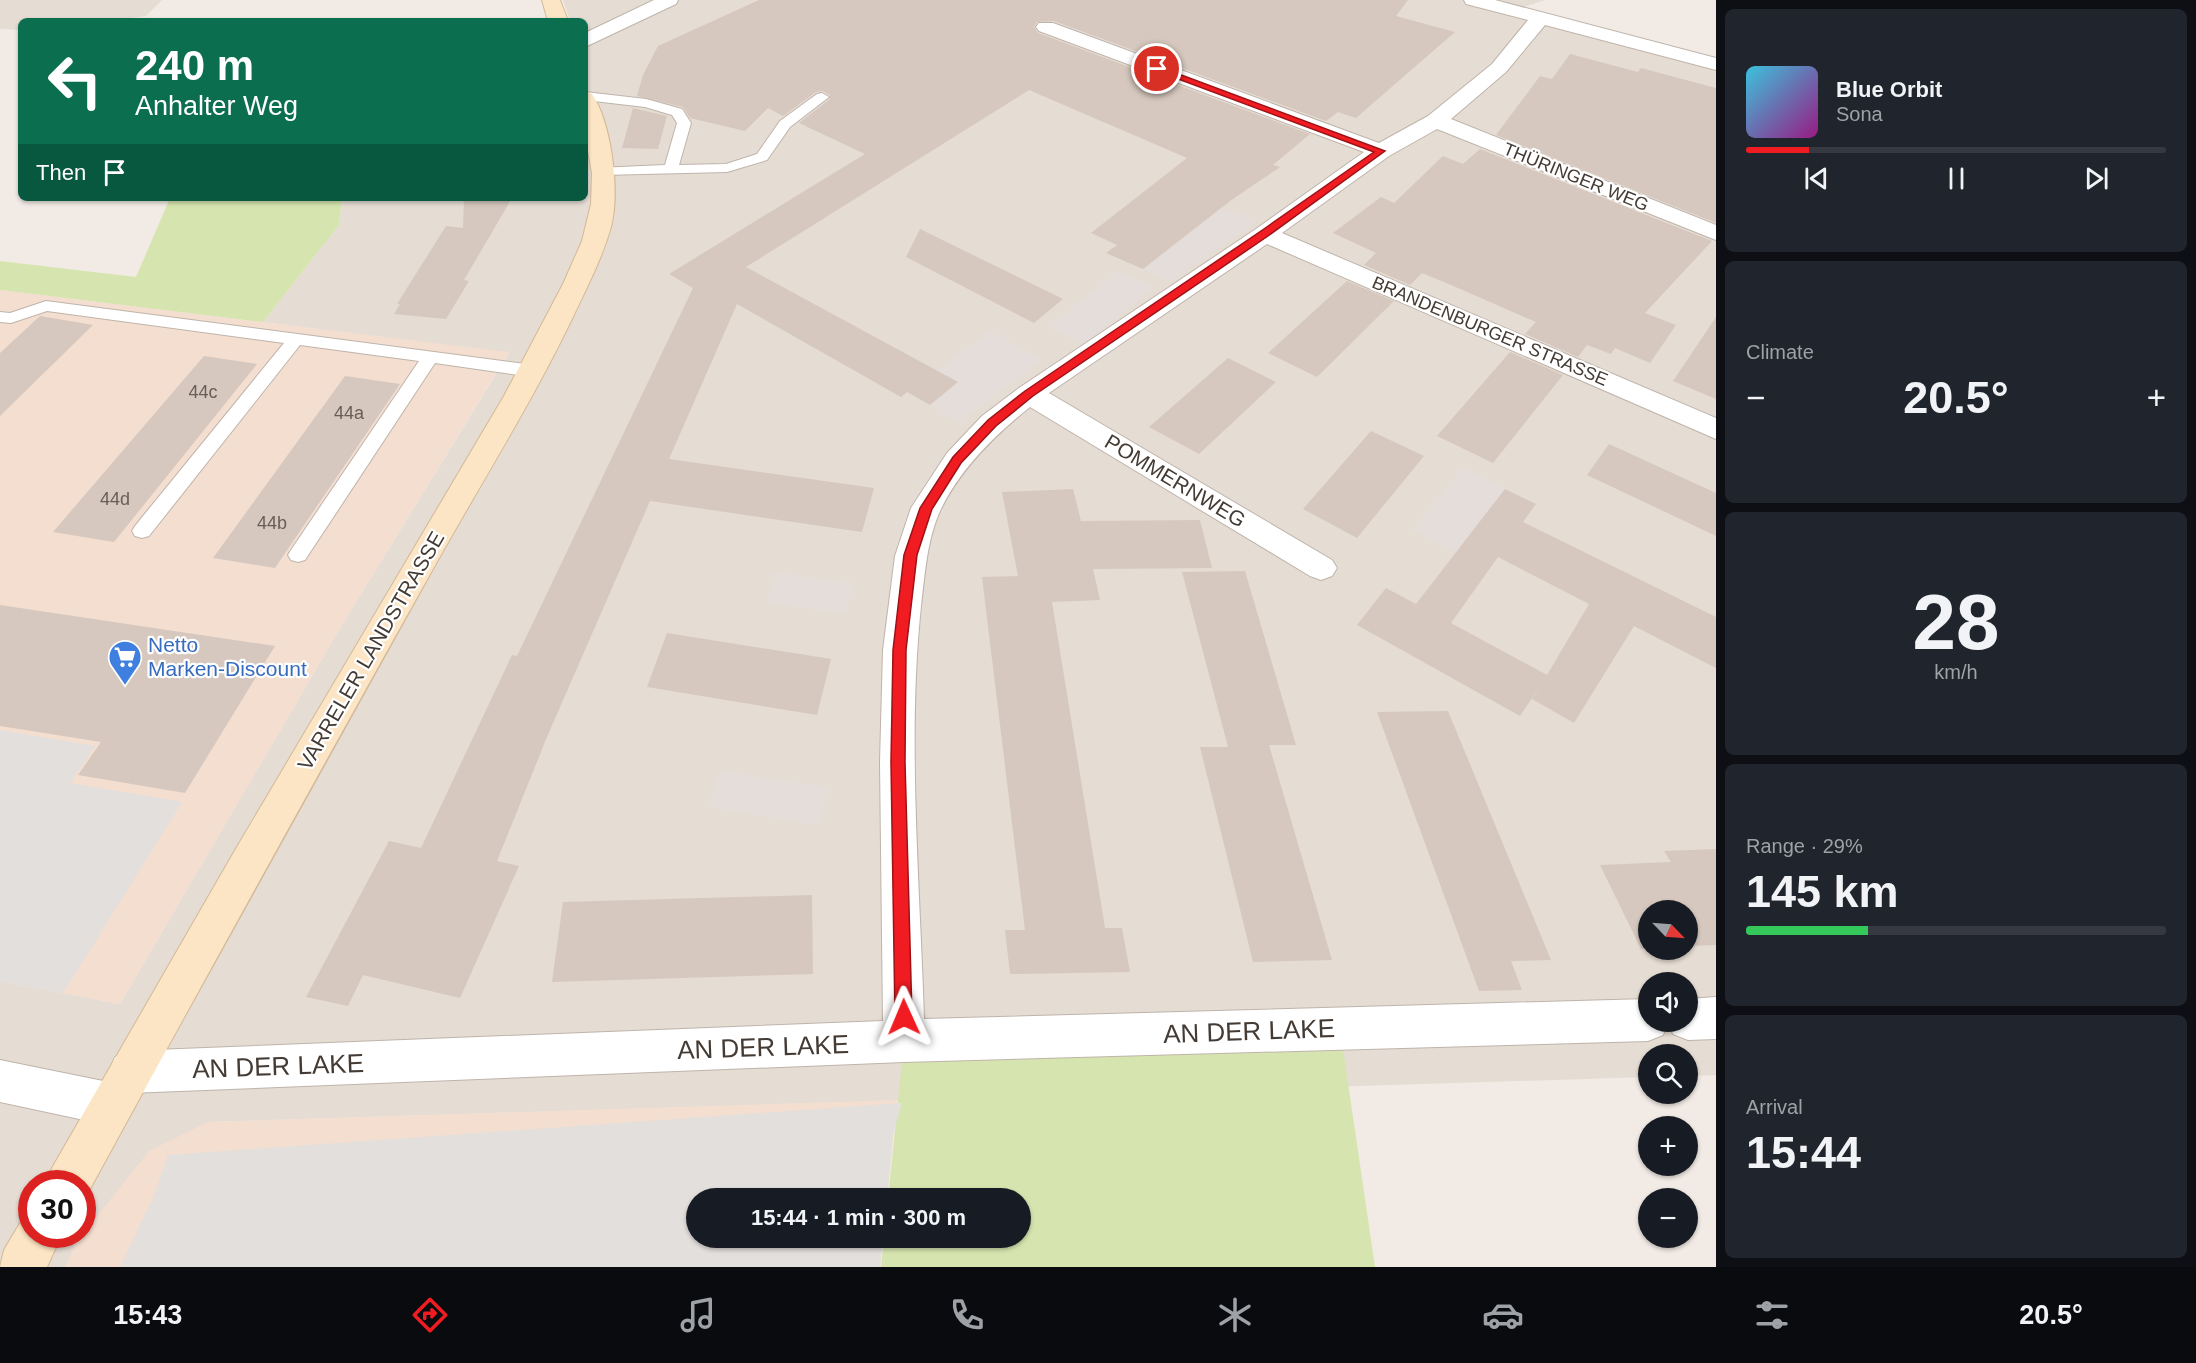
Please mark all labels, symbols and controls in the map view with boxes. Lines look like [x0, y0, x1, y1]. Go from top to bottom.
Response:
icon: left [36, 42, 114, 120]
text: 240 m [135, 42, 254, 89]
pin [1131, 43, 1182, 94]
icon: arrive [1140, 52, 1173, 85]
text: Blue Orbit [1836, 77, 1942, 102]
text: Anhalter Weg [135, 91, 298, 121]
text: Sona [1836, 103, 1883, 125]
street label: THÜRINGER WEG [1500, 139, 1652, 215]
icon: arrive [98, 156, 131, 189]
text: Then [36, 160, 86, 185]
icon: previous [1800, 162, 1833, 195]
icon: pause [1940, 162, 1973, 195]
icon: next [2080, 162, 2113, 195]
street label: BRANDENBURGER STRASSE [1369, 272, 1611, 390]
text: Climate [1746, 341, 1814, 363]
text: 20.5° [1903, 372, 2009, 423]
text: − [1746, 379, 1765, 416]
text: + [2147, 379, 2166, 416]
house number: 44c [188, 382, 218, 402]
house number: 44a [334, 403, 365, 423]
street label: POMMERNWEG [1101, 430, 1250, 532]
house number: 44d [100, 489, 130, 509]
house number: 44b [257, 513, 287, 533]
street label: VARRELER LANDSTRASSE [293, 527, 448, 774]
text: 28 [1913, 578, 1999, 666]
place label: Netto Marken-Discount [148, 633, 307, 680]
supermarket icon: Netto Marken-Discount [107, 639, 143, 686]
text: km/h [1934, 661, 1978, 683]
text: Range · 29% [1746, 835, 1863, 857]
text: 145 km [1746, 866, 1899, 917]
north arrow [1638, 900, 1698, 960]
map controls [1638, 900, 1698, 1248]
button: sound [1638, 972, 1698, 1032]
position arrow [872, 985, 936, 1049]
street label: AN DER LAKE [1163, 1013, 1335, 1049]
street label: AN DER LAKE [677, 1029, 849, 1065]
button: search [1638, 1044, 1698, 1104]
street label: AN DER LAKE [192, 1048, 364, 1084]
text: Arrival [1746, 1096, 1803, 1118]
button: + [1638, 1116, 1698, 1176]
text: 15:44 [1746, 1127, 1861, 1178]
speed limit sign: 30 [18, 1170, 96, 1248]
button: − [1638, 1188, 1698, 1248]
text: 15:44 · 1 min · 300 m [751, 1205, 966, 1230]
icon: directions [409, 1294, 451, 1336]
icon: music [677, 1294, 719, 1336]
icon: phone [946, 1294, 988, 1336]
icon: climate [1214, 1294, 1256, 1336]
icon: car [1482, 1294, 1524, 1336]
icon: filters [1751, 1294, 1793, 1336]
text: 15:43 [113, 1300, 182, 1330]
text: 20.5° [2019, 1300, 2083, 1330]

